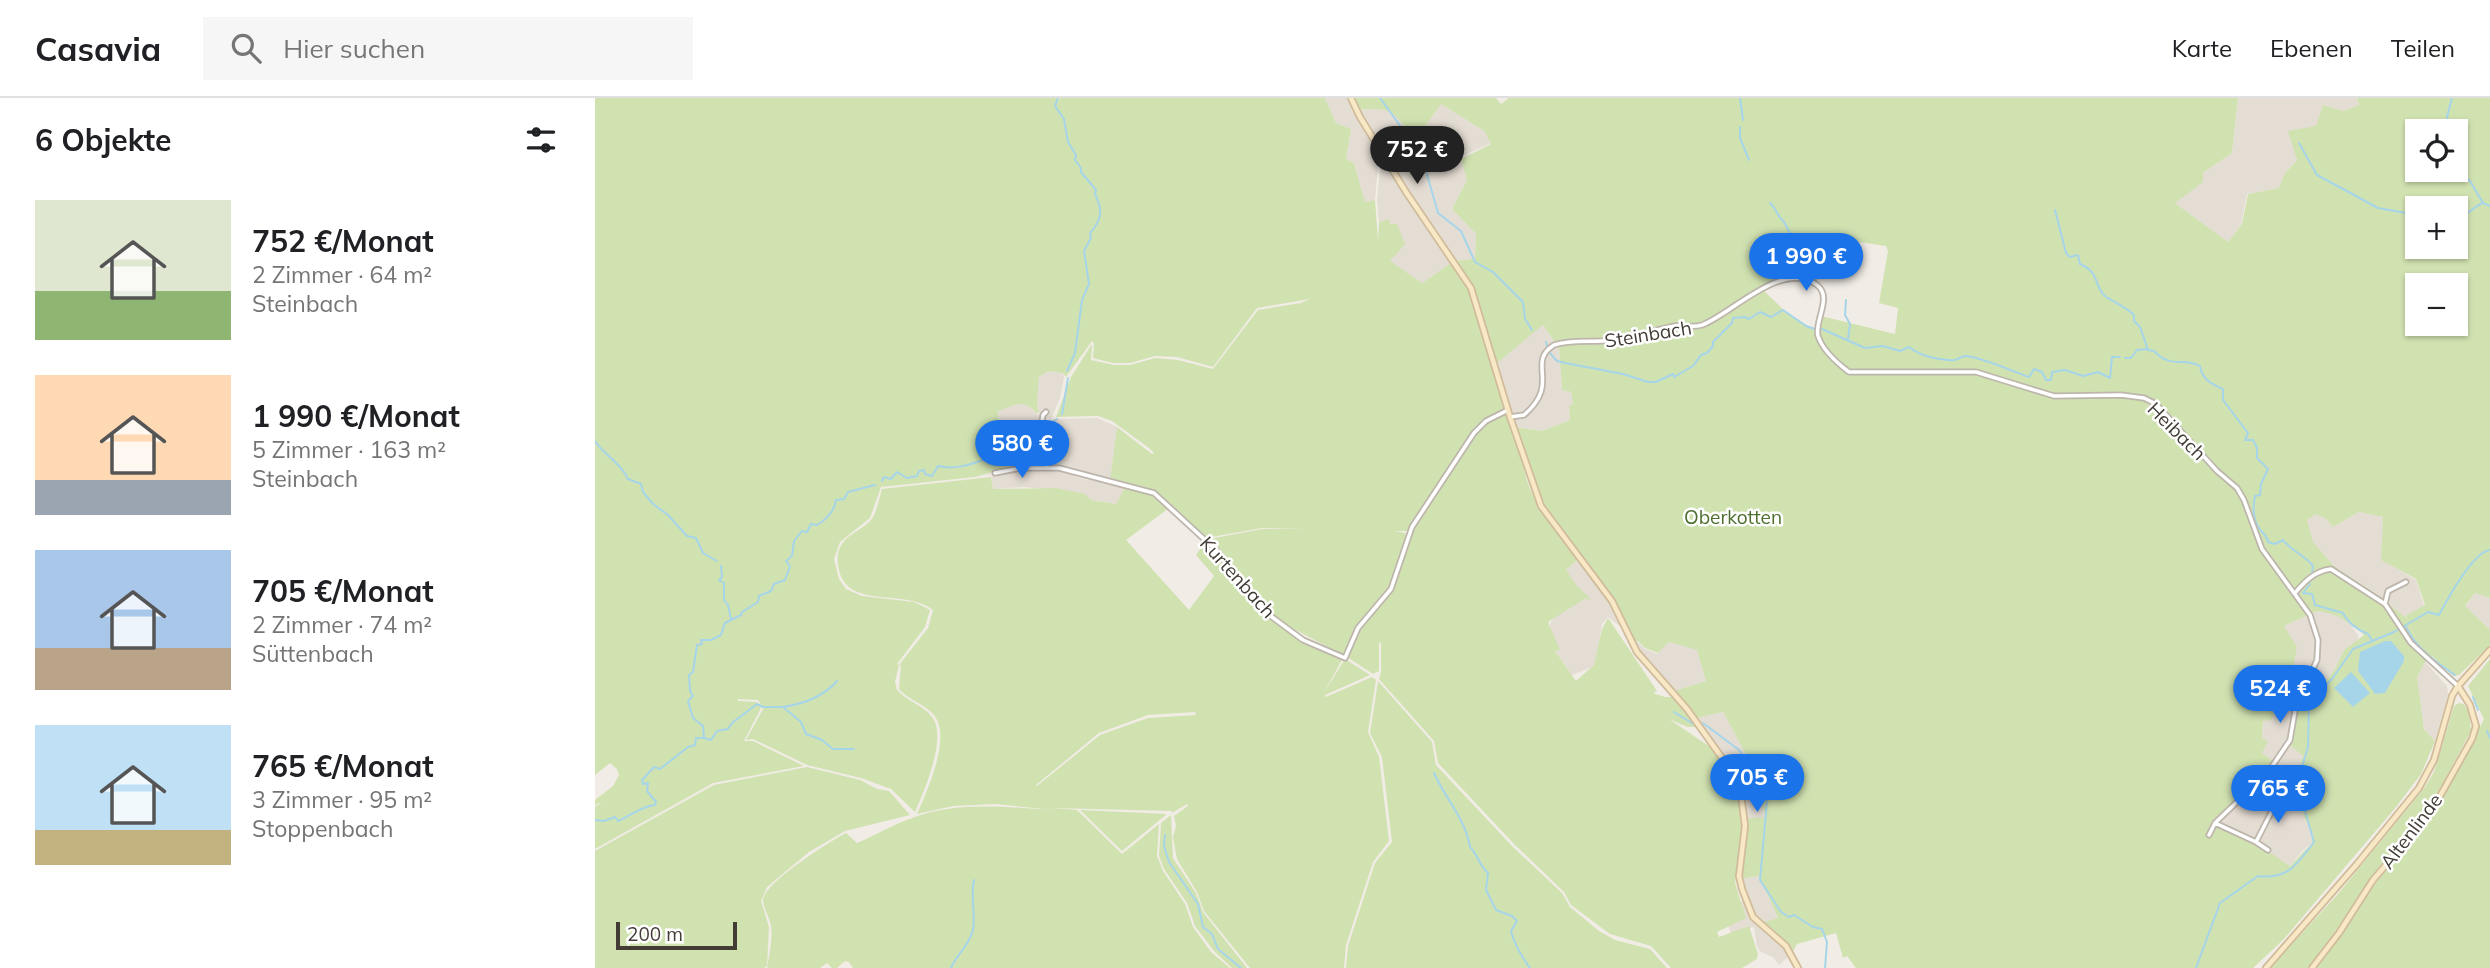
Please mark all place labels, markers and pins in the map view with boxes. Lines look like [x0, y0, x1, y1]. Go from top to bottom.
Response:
pin: 752 € [1368, 126, 1466, 186]
pin: 1 990 € [1741, 234, 1871, 293]
pin: 580 € [973, 420, 1071, 480]
pin: 524 € [2231, 666, 2329, 725]
pin: 705 € [1708, 754, 1806, 814]
pin: 765 € [2229, 766, 2327, 825]

